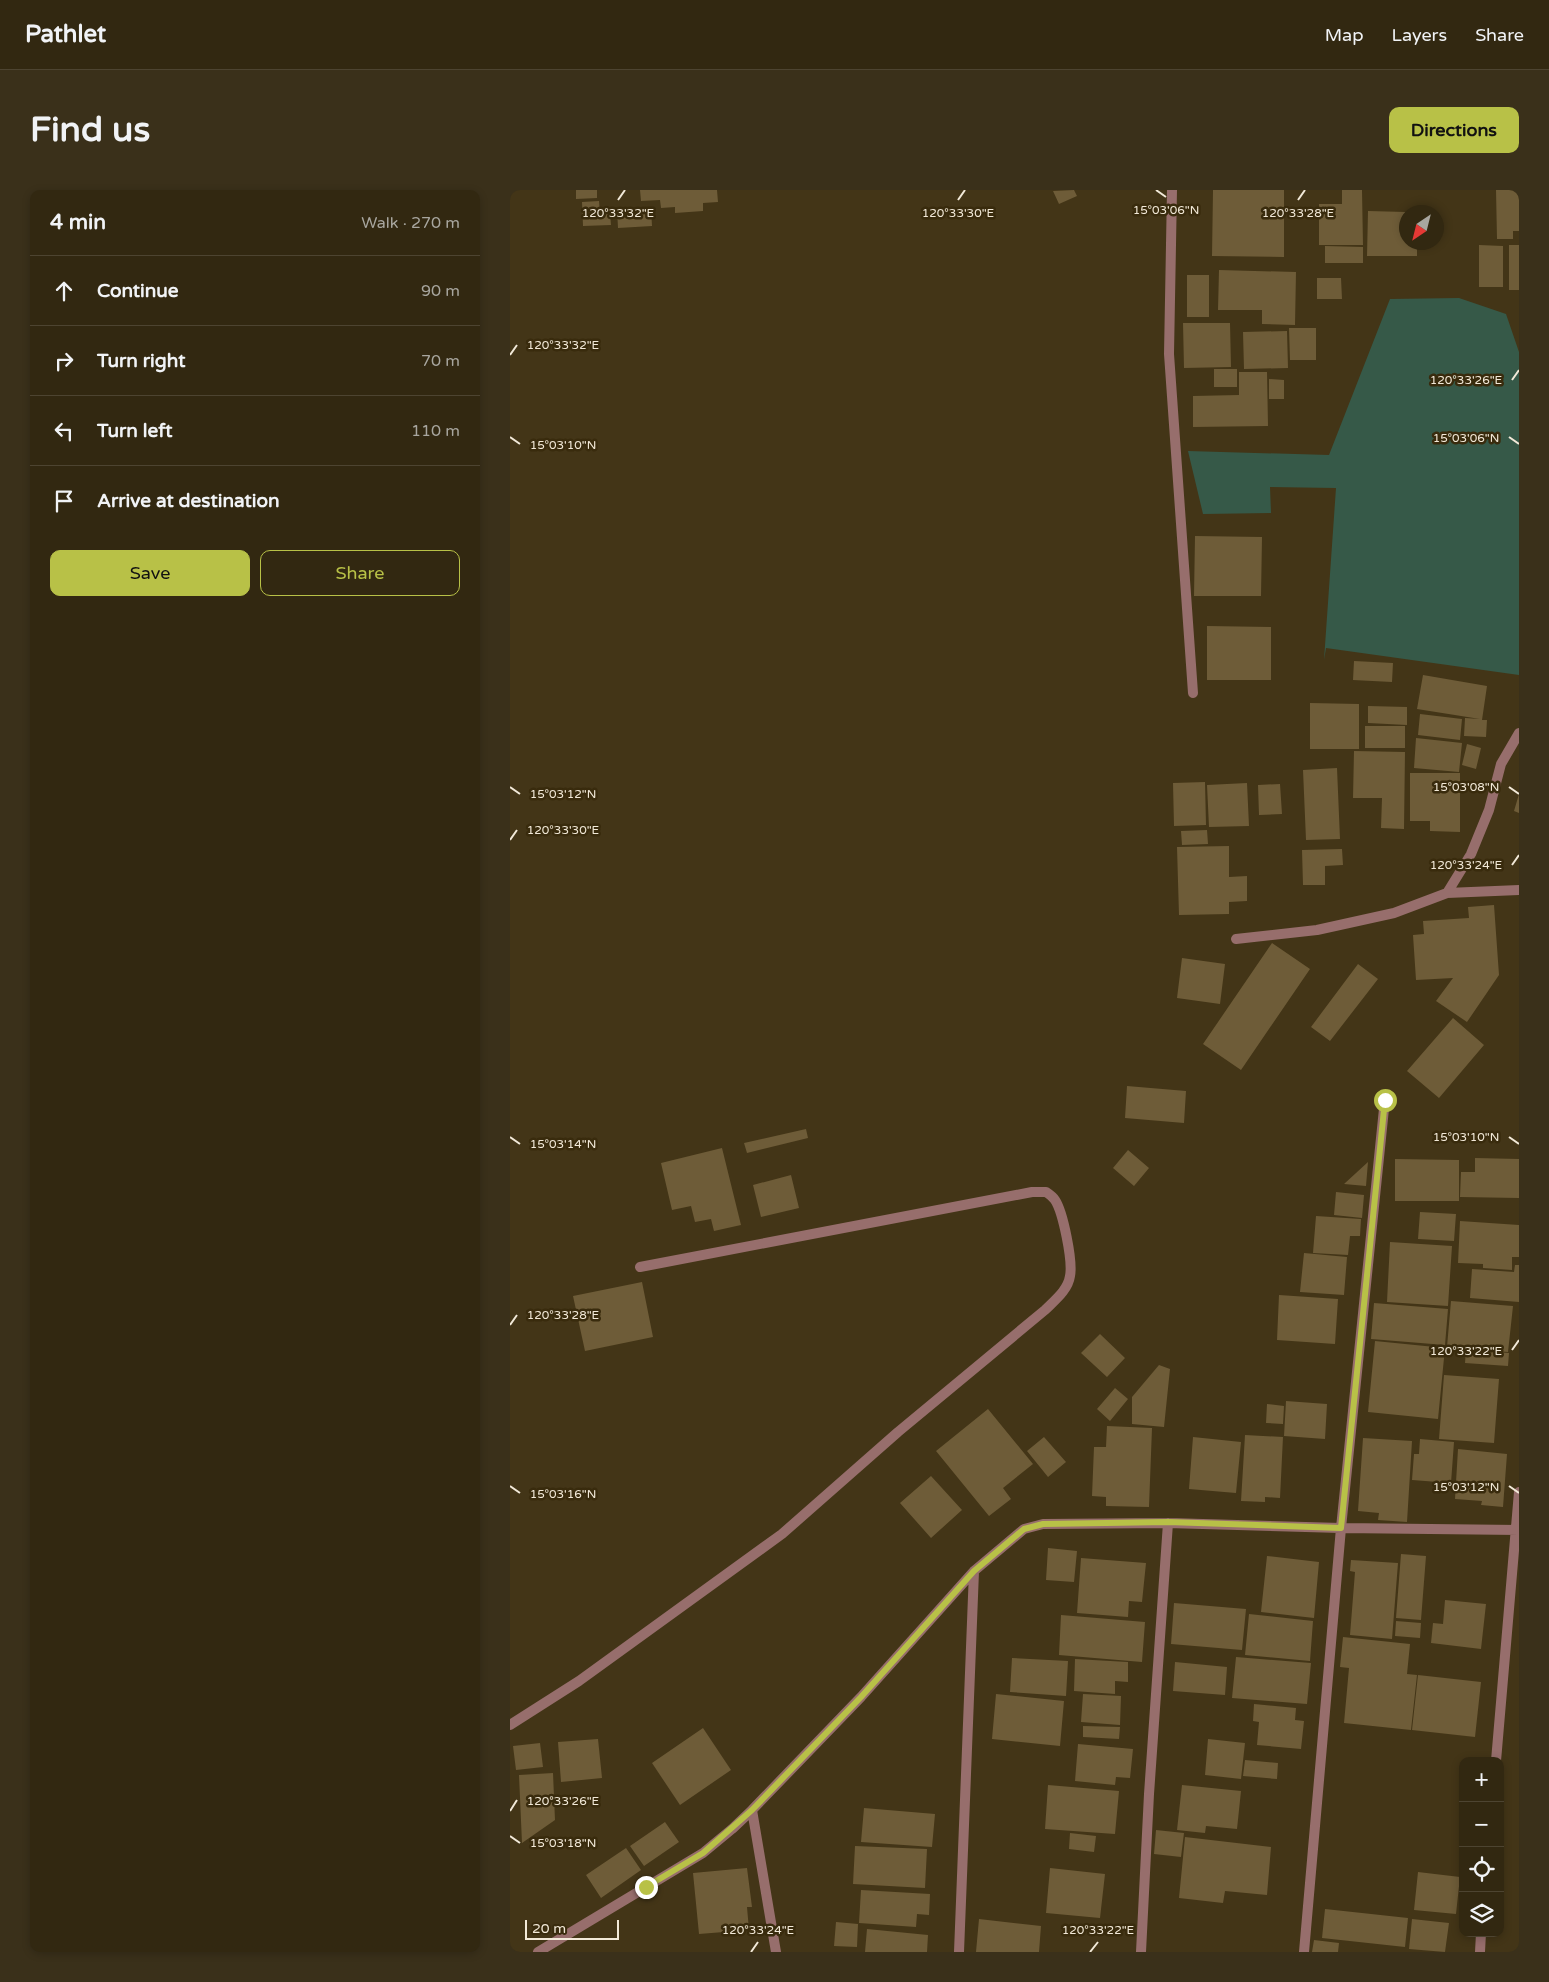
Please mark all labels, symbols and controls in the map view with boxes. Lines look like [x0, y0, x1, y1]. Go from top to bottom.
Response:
text: Pathlet [25, 20, 106, 49]
text: Map [1325, 24, 1364, 46]
text: Layers [1392, 24, 1447, 46]
text: Share [1475, 24, 1524, 46]
button: Directions [1389, 107, 1519, 153]
text: Find us [30, 109, 150, 151]
text: 15°03'06"N [1133, 203, 1199, 217]
north arrow [1399, 205, 1444, 250]
text: 120°33'32"E [582, 206, 655, 220]
text: 120°33'30"E [922, 206, 995, 220]
text: 120°33'28"E [1262, 206, 1335, 220]
text: 4 min [50, 210, 106, 235]
text: Walk · 270 m [361, 213, 460, 233]
icon: ahead [50, 277, 78, 305]
text: Continue [97, 280, 179, 302]
text: 90 m [421, 281, 460, 301]
text: 120°33'32"E [527, 338, 600, 352]
icon: right [50, 347, 78, 375]
text: Turn right [97, 350, 185, 372]
text: 70 m [421, 351, 460, 371]
text: 120°33'26"E [1430, 373, 1503, 387]
icon: left [50, 417, 78, 445]
text: Turn left [97, 420, 173, 442]
text: 110 m [411, 421, 460, 441]
text: 15°03'06"N [1433, 431, 1499, 445]
text: 15°03'10"N [530, 438, 596, 452]
icon: arrive [50, 487, 78, 515]
text: Arrive at destination [97, 490, 280, 512]
button: Save [50, 550, 250, 596]
button: Share [260, 550, 460, 596]
text: 15°03'08"N [1433, 780, 1499, 794]
text: 15°03'12"N [530, 787, 596, 801]
text: 120°33'30"E [527, 823, 600, 837]
text: 120°33'24"E [1430, 858, 1503, 872]
route start [1374, 1089, 1397, 1112]
text: 15°03'10"N [1433, 1130, 1499, 1144]
text: 15°03'14"N [530, 1137, 596, 1151]
text: 120°33'28"E [527, 1308, 600, 1322]
text: 120°33'22"E [1430, 1344, 1503, 1358]
text: 15°03'12"N [1433, 1480, 1499, 1494]
text: 15°03'16"N [530, 1487, 596, 1501]
map controls [1459, 1757, 1504, 1937]
button: + [1459, 1757, 1504, 1802]
text: 120°33'26"E [527, 1794, 600, 1808]
button: − [1459, 1802, 1504, 1847]
text: 15°03'18"N [530, 1836, 596, 1850]
button: locate [1459, 1847, 1504, 1892]
route end [635, 1876, 658, 1899]
button: layers [1459, 1892, 1504, 1937]
scale bar [525, 1917, 619, 1940]
text: 20 m [532, 1920, 566, 1937]
text: 120°33'24"E [722, 1923, 795, 1937]
text: 120°33'22"E [1062, 1923, 1135, 1937]

